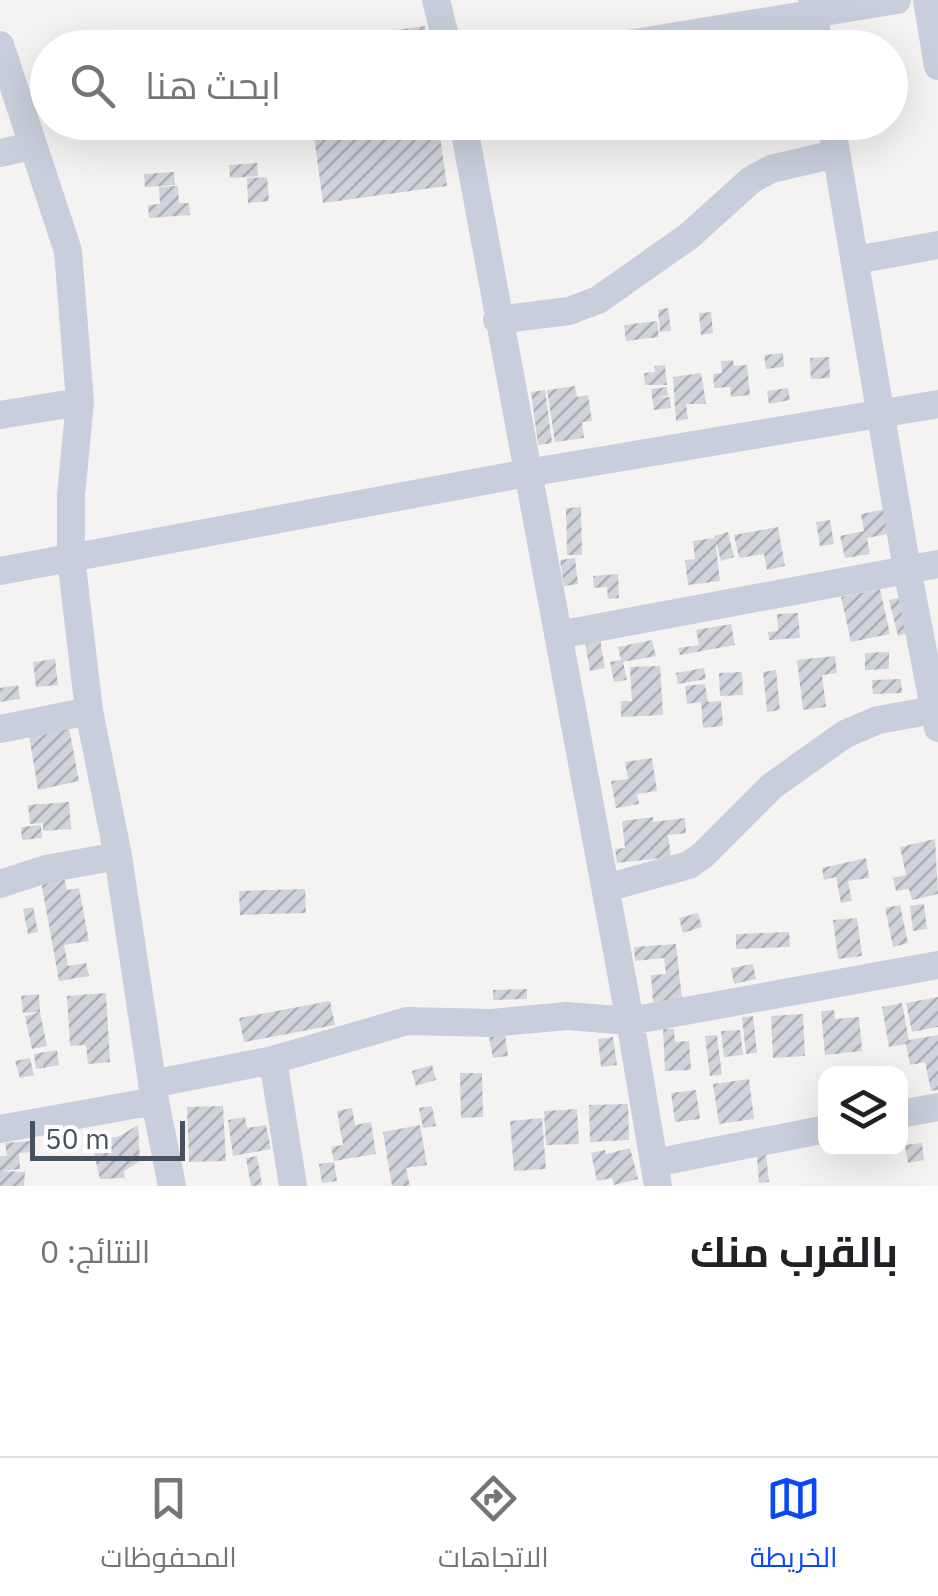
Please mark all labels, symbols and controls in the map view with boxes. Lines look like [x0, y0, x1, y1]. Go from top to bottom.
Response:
search box [30, 30, 908, 140]
icon: search [65, 58, 120, 113]
text: ابحث هنا [145, 60, 281, 109]
map controls [818, 1066, 908, 1156]
button: layers [818, 1066, 908, 1156]
scale bar [30, 1116, 185, 1160]
text: 50 m [45, 1120, 110, 1157]
text: بالقرب منك [690, 1224, 898, 1279]
text: النتائج: 0 [40, 1230, 150, 1272]
tab: المحفوظات [101, 1471, 237, 1583]
tab: الاتجاهات [438, 1471, 549, 1583]
tab: الخريطة [750, 1471, 837, 1583]

